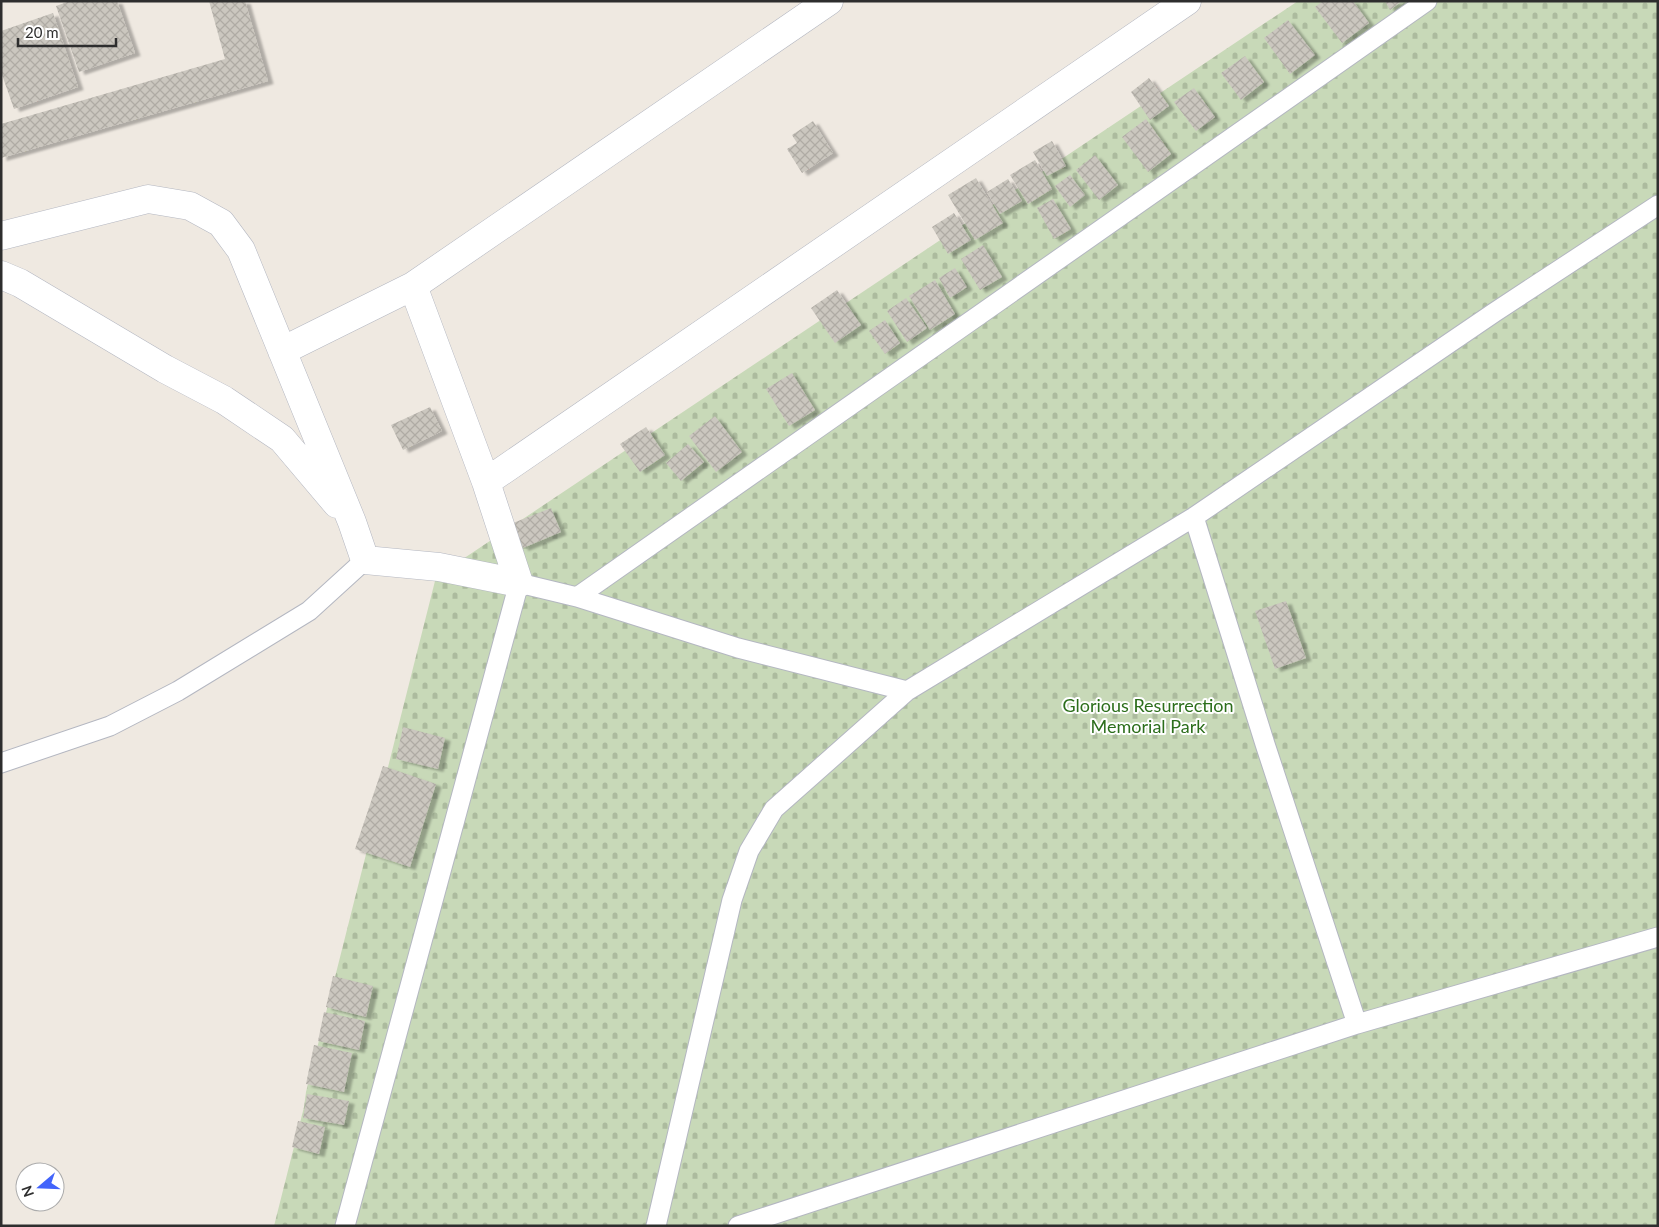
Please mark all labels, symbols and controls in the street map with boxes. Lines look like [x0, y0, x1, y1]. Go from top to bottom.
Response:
scale bar [18, 15, 115, 47]
text: 20 m [25, 23, 59, 41]
park label: Glorious Resurrection Memorial Park [1062, 694, 1234, 737]
north arrow [15, 1162, 65, 1212]
text: N [17, 1184, 37, 1199]

